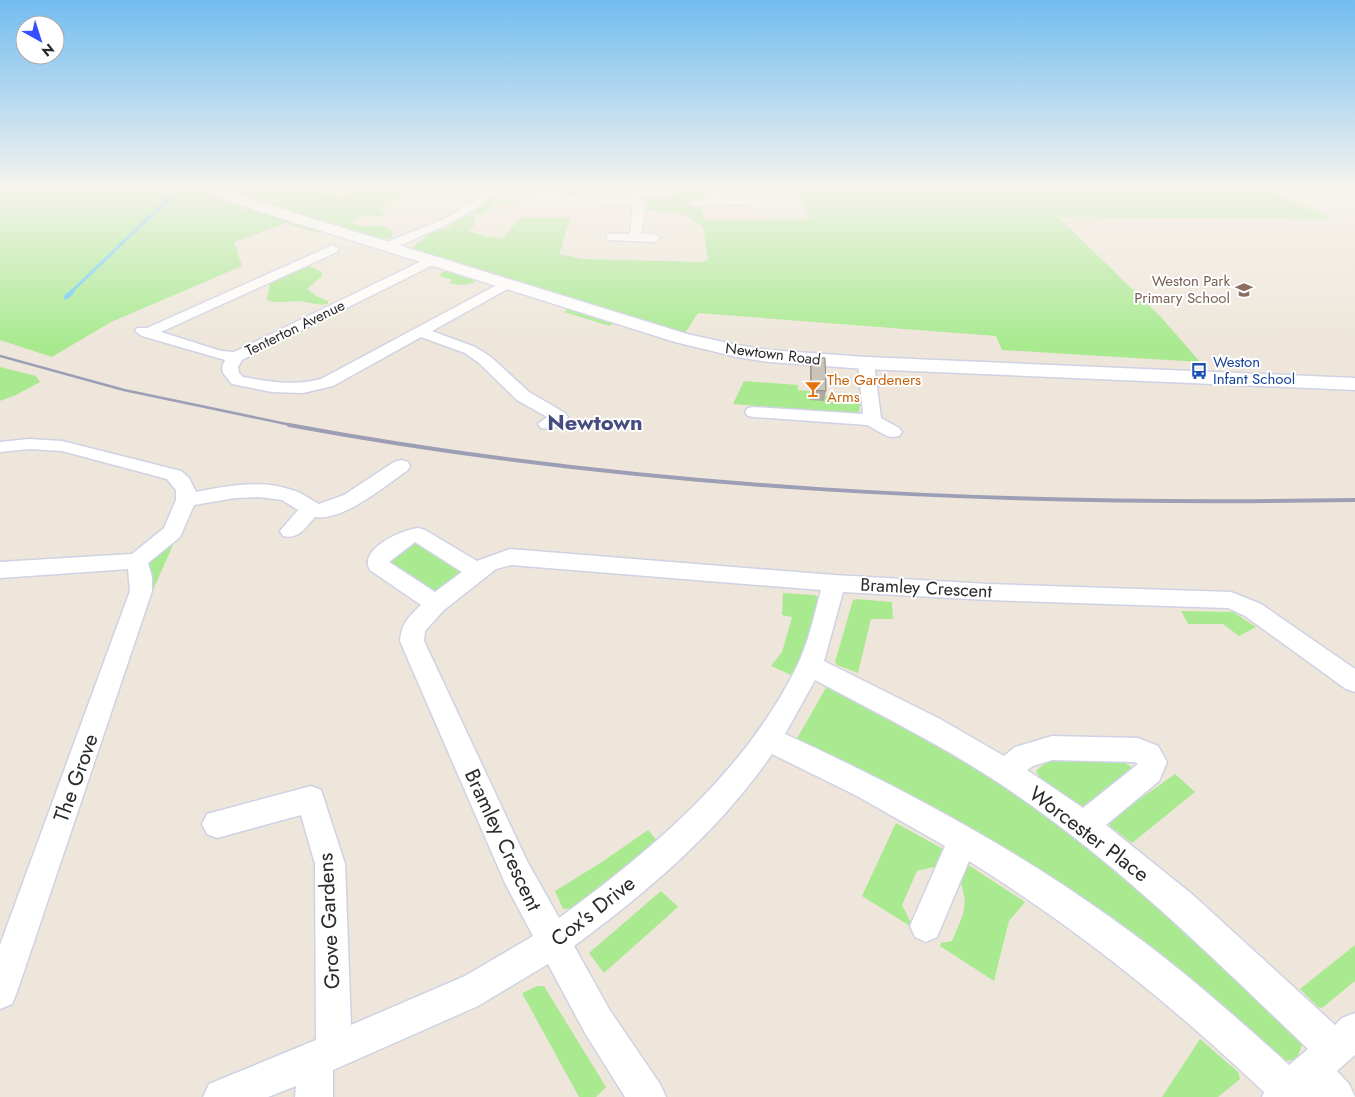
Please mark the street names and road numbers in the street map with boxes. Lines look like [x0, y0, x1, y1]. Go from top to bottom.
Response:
street label: Tenterton Avenue [241, 294, 349, 362]
street label: Newtown Road [724, 337, 822, 371]
street label: Bramley Crescent [860, 572, 993, 604]
street label: The Grove [46, 729, 106, 826]
street label: Bramley Crescent [457, 764, 549, 916]
street label: Worcester Place [1023, 779, 1155, 889]
street label: Grove Gardens [310, 852, 348, 990]
street label: Cox's Drive [544, 868, 642, 954]

